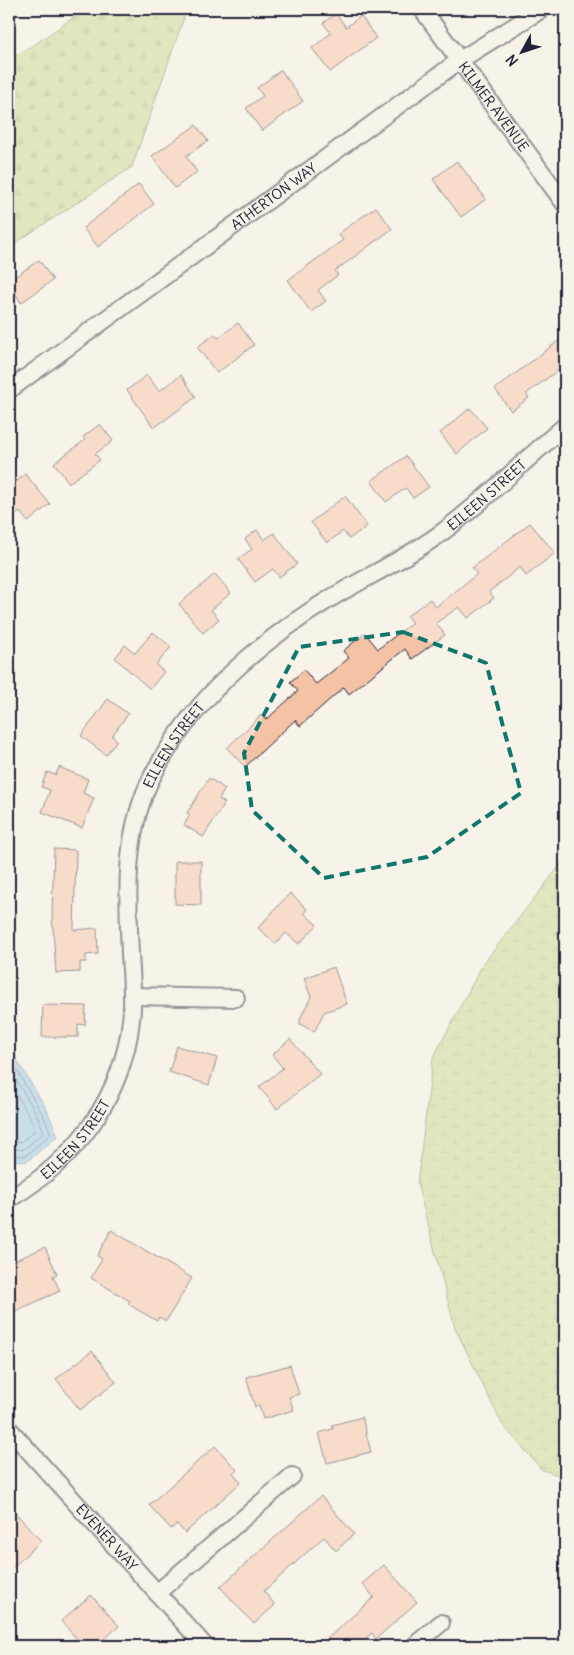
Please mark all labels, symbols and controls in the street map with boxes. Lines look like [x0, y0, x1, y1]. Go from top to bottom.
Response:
north arrow [496, 28, 546, 78]
street label: KILMER AVENUE [456, 58, 532, 154]
street label: ATHERTON WAY [227, 159, 320, 234]
street label: EILEEN STREET [443, 456, 530, 534]
street label: EILEEN STREET [139, 699, 208, 791]
street label: EILEEN STREET [37, 1097, 114, 1183]
street label: EVENER WAY [72, 1500, 142, 1575]

